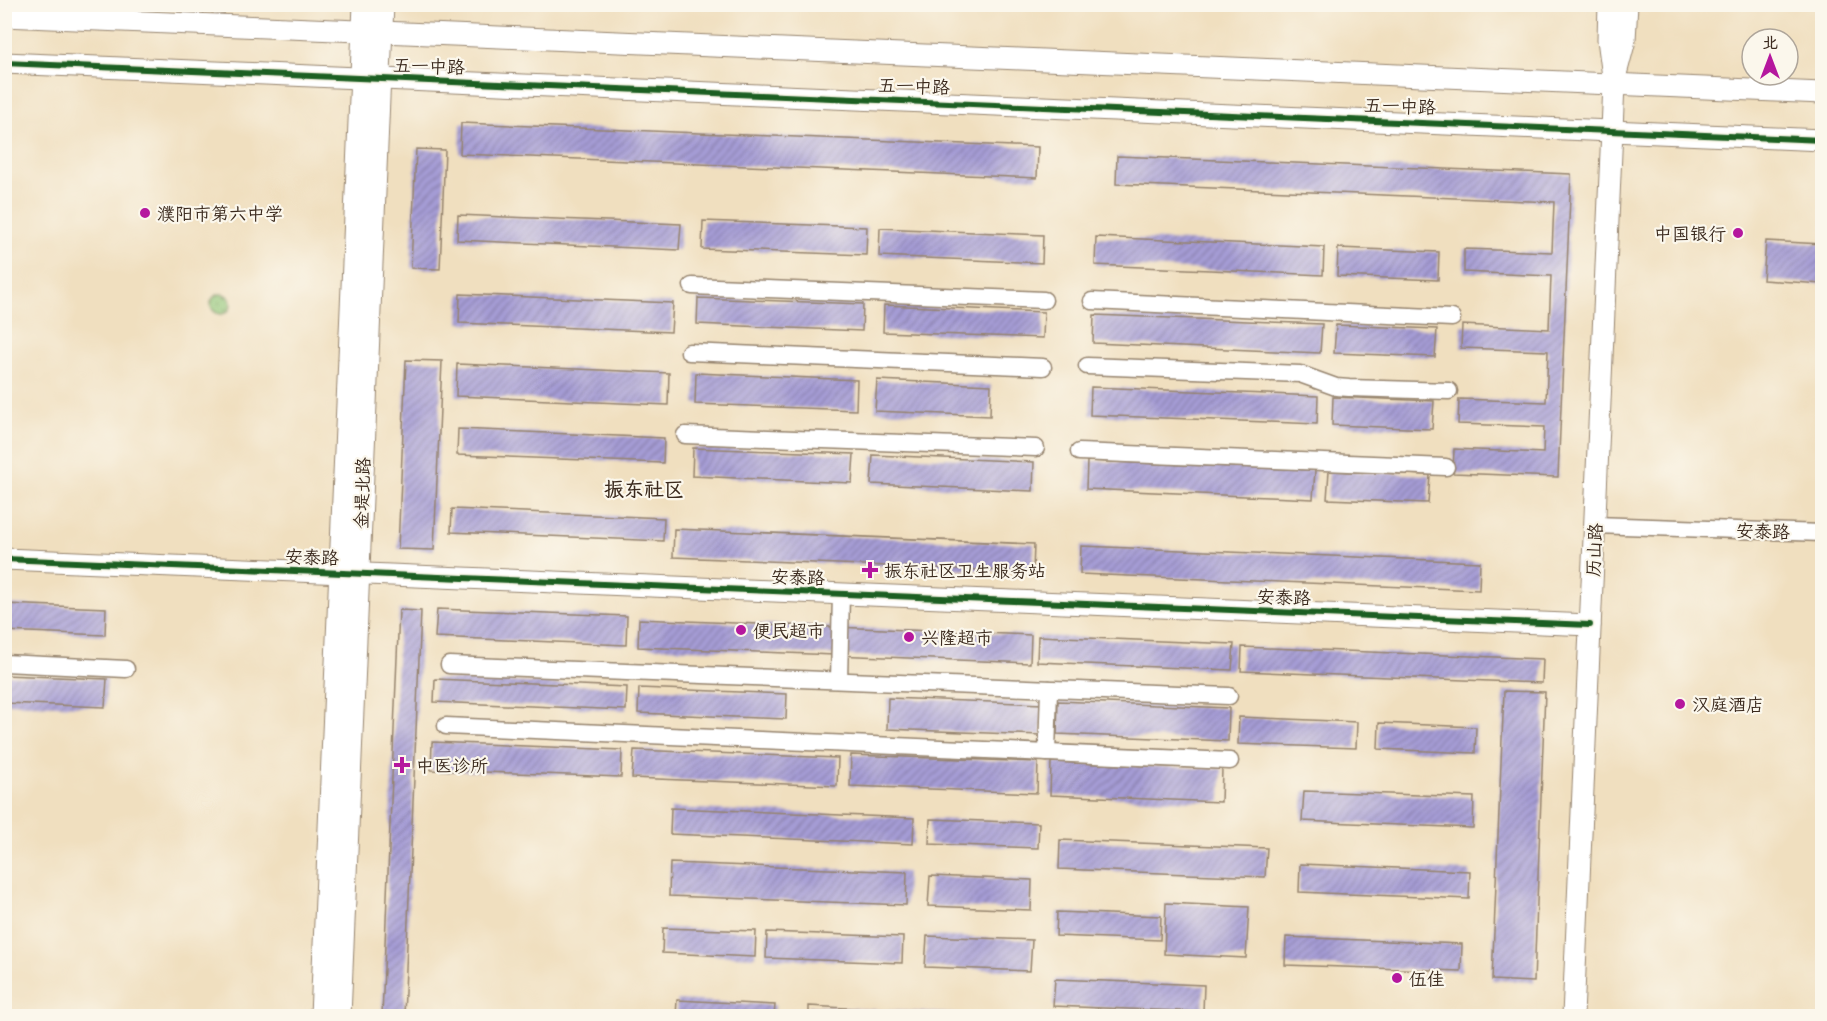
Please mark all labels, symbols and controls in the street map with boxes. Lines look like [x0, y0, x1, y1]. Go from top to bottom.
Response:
north arrow [1740, 27, 1800, 87]
text: 北 [1762, 32, 1778, 52]
street label: 五一中路 [393, 53, 465, 79]
street label: 五一中路 [878, 73, 950, 99]
street label: 五一中路 [1364, 93, 1436, 119]
place label: 濮阳市第六中学 [157, 202, 283, 225]
marker: 濮阳市第六中学 [138, 206, 152, 220]
place label: 中国银行 [1654, 222, 1726, 245]
marker: 中国银行 [1731, 226, 1745, 240]
street label: 金堤北路 [349, 457, 375, 529]
district label: 振东社区 [604, 476, 684, 501]
street label: 安泰路 [1736, 519, 1790, 543]
street label: 历山路 [1581, 522, 1607, 578]
street label: 安泰路 [285, 545, 339, 569]
place label: 振东社区卫生服务站 [884, 559, 1046, 582]
marker: 振东社区卫生服务站 [861, 561, 879, 579]
street label: 安泰路 [771, 565, 825, 589]
street label: 安泰路 [1257, 585, 1311, 609]
place label: 便民超市 [753, 619, 825, 642]
marker: 便民超市 [734, 623, 748, 637]
place label: 兴隆超市 [921, 626, 993, 649]
marker: 兴隆超市 [902, 630, 916, 644]
place label: 汉庭酒店 [1692, 693, 1764, 716]
marker: 汉庭酒店 [1673, 697, 1687, 711]
place label: 中医诊所 [416, 754, 488, 777]
marker: 中医诊所 [393, 756, 411, 774]
place label: 伍佳 [1409, 967, 1445, 990]
marker: 伍佳 [1390, 971, 1404, 985]

